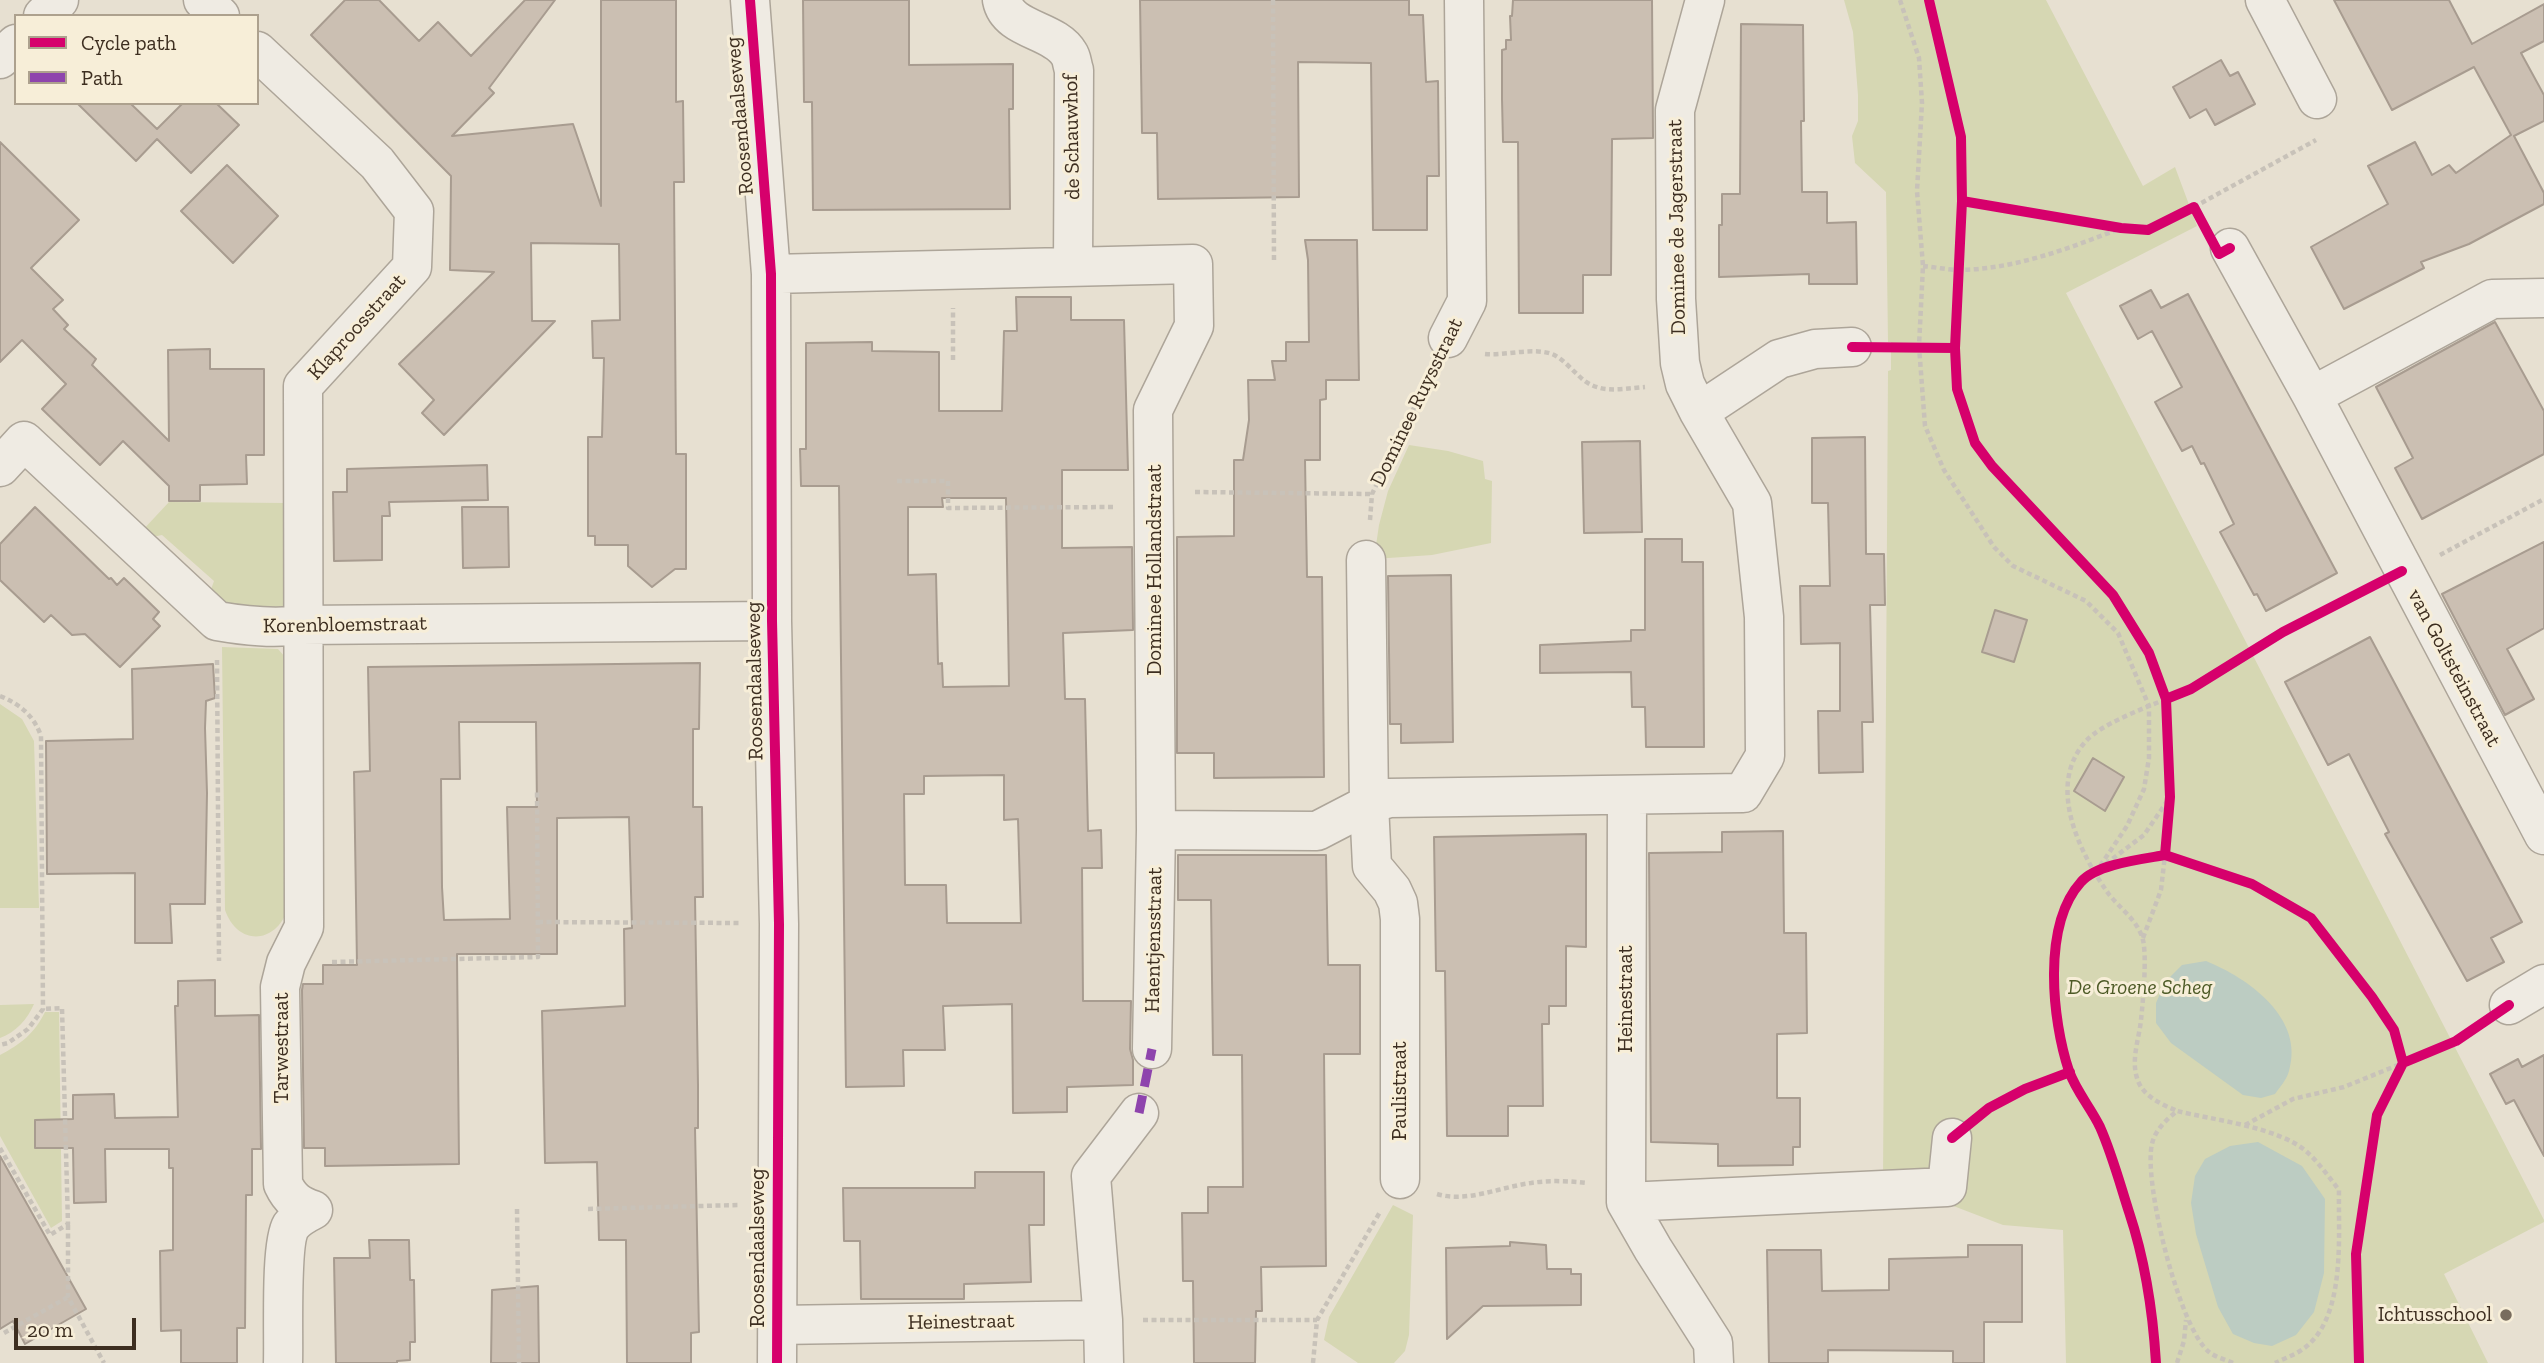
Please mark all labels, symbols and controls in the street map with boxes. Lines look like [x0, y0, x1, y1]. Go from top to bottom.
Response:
legend [14, 14, 259, 105]
text: Cycle path [81, 30, 176, 55]
street label: Roosendaalseweg [721, 36, 759, 196]
text: Path [81, 65, 123, 90]
street label: de Schauwhof [1058, 74, 1086, 200]
street label: Dominee de Jagerstraat [1663, 119, 1691, 335]
street label: Klaproosstraat [303, 269, 411, 385]
street label: Dominee Ruysstraat [1365, 314, 1469, 490]
street label: Dominee Hollandstraat [1142, 464, 1168, 676]
street label: van Goltsteinstraat [2402, 585, 2506, 751]
street label: Roosendaalseweg [741, 601, 769, 761]
street label: Korenbloemstraat [263, 611, 427, 639]
street label: Haentjensstraat [1140, 867, 1168, 1013]
street label: Heinestraat [1613, 946, 1639, 1052]
park label: De Groene Scheg [2068, 975, 2212, 1001]
street label: Tarwestraat [269, 993, 295, 1103]
street label: Paulistraat [1387, 1041, 1413, 1141]
street label: Roosendaalseweg [745, 1169, 771, 1327]
place label: Ichtusschool [2378, 1302, 2492, 1328]
scale bar [18, 1304, 140, 1348]
marker: Ichtusschool [2498, 1307, 2514, 1323]
street label: Heinestraat [907, 1308, 1015, 1336]
text: 20 m [27, 1317, 73, 1342]

